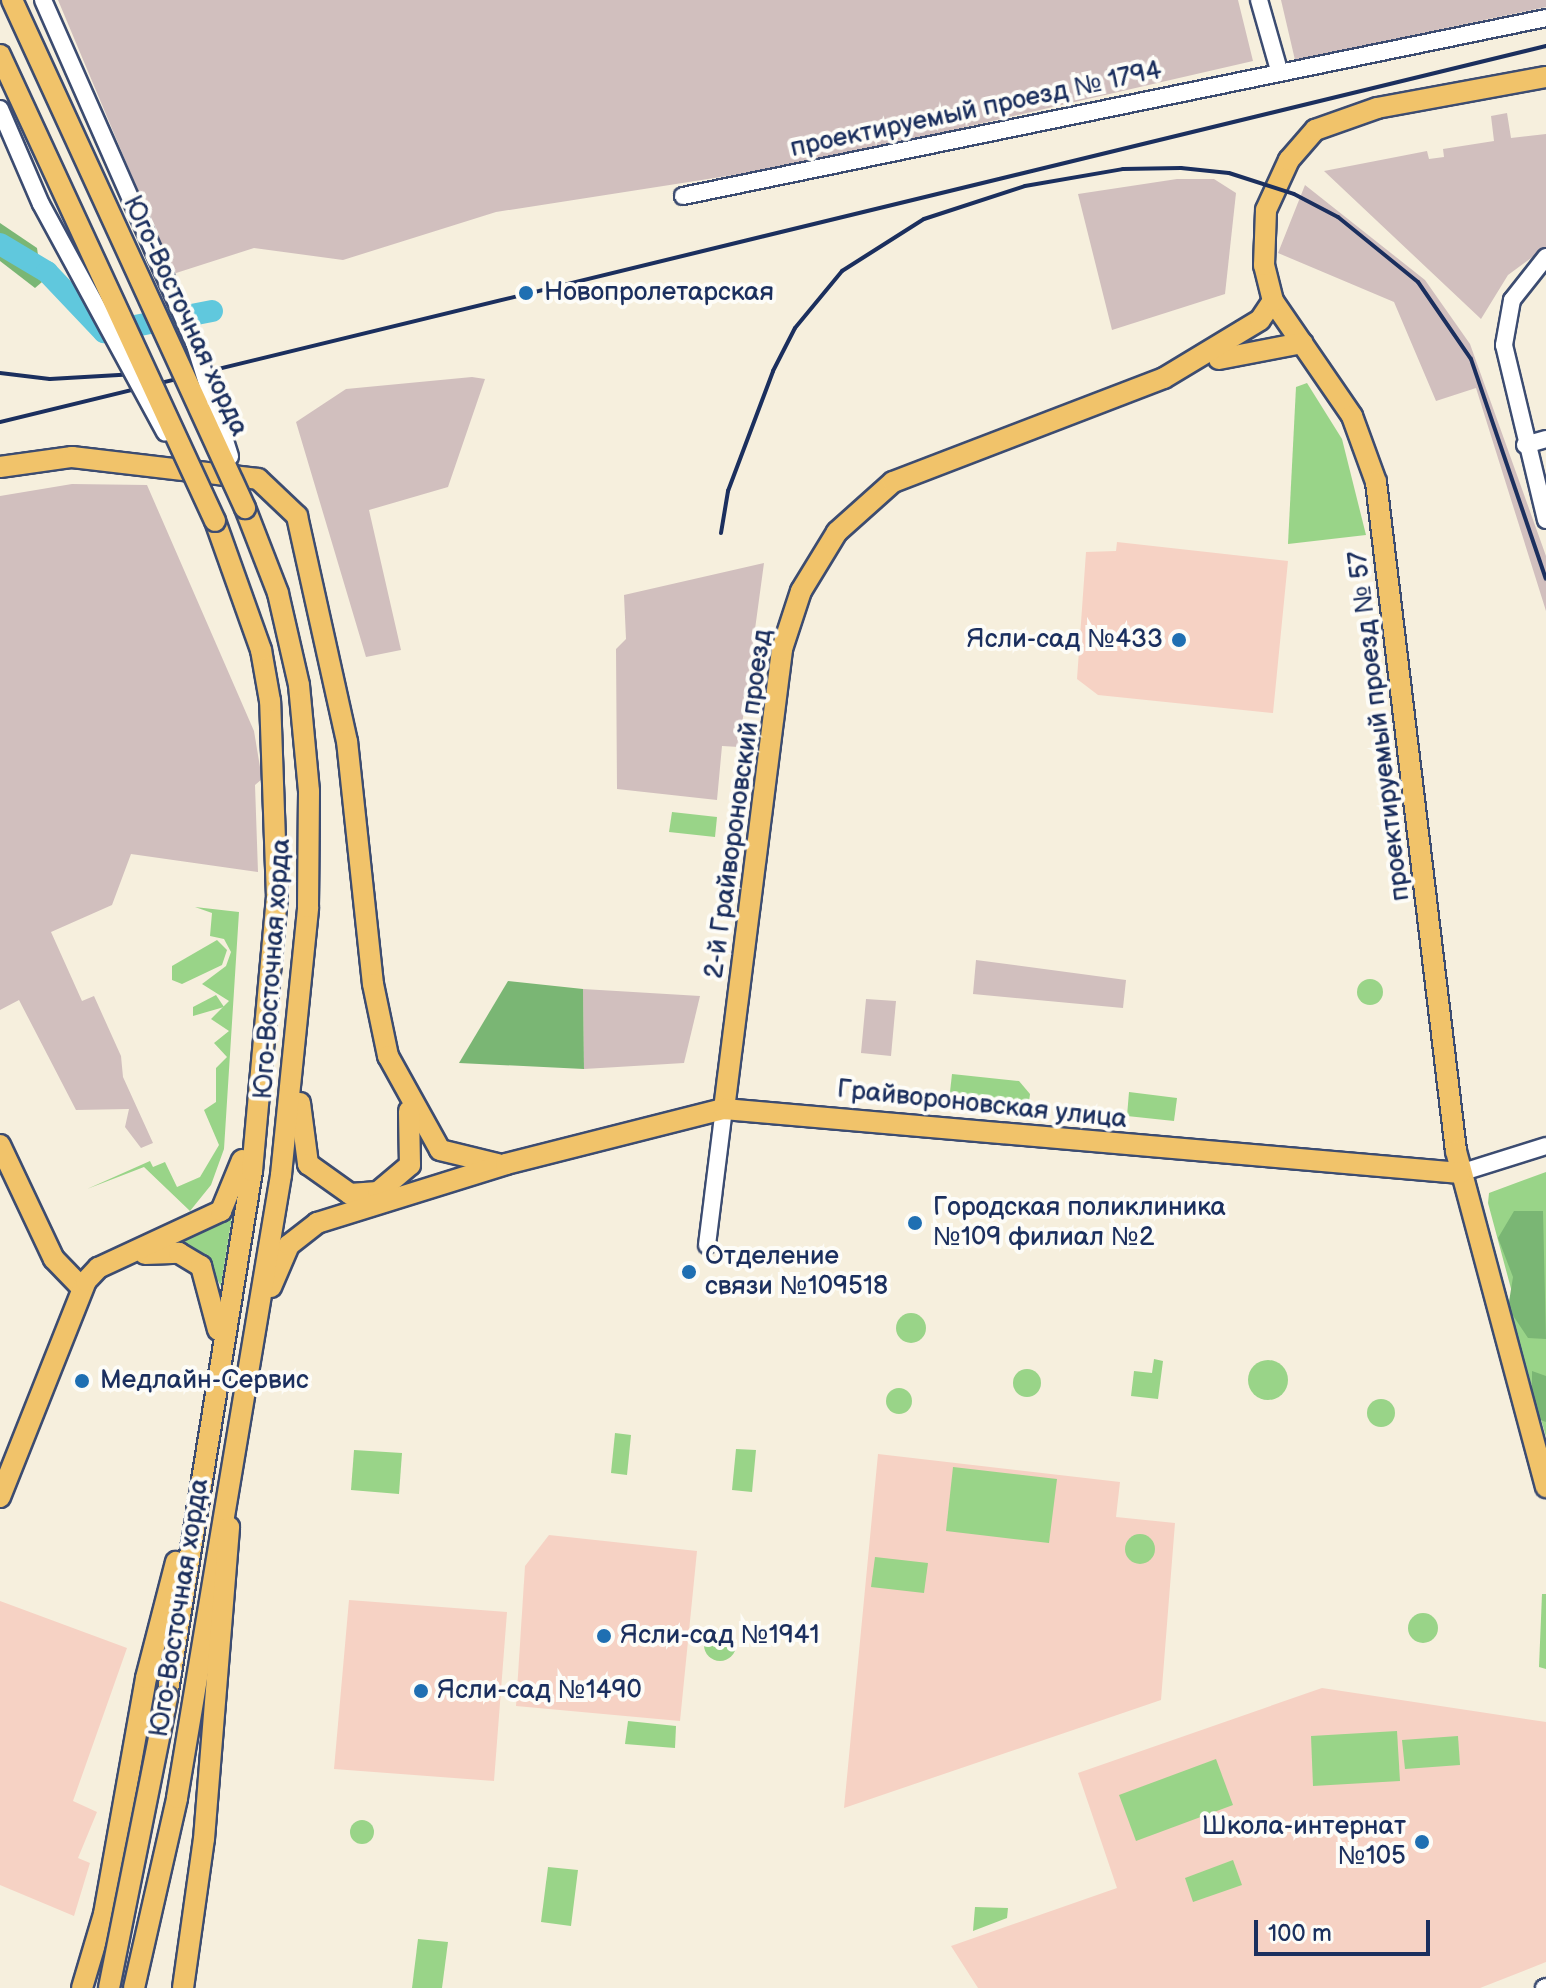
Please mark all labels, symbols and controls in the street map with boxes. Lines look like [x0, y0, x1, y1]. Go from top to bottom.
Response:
street label: проектируемый проезд № 1794 [788, 55, 1164, 165]
street label: Юго-Восточная хорда [116, 191, 254, 441]
place label: Новопролетарская [544, 277, 774, 309]
marker: Новопролетарская [515, 282, 537, 304]
street label: проектируемый проезд № 57 [1343, 549, 1417, 903]
place label: Ясли-сад №433 [967, 624, 1163, 656]
street label: 2-й Грайвороновский проезд [699, 627, 779, 981]
marker: Ясли-сад №433 [1170, 631, 1188, 649]
street label: Юго-Восточная хорда [248, 838, 298, 1100]
street label: Грайвороновская улица [835, 1074, 1129, 1136]
place label: Городская поликлиника №109 филиал №2 [933, 1192, 1226, 1254]
marker: Городская поликлиника №109 филиал №2 [904, 1212, 926, 1234]
place label: Отделение связи №109518 [705, 1241, 888, 1302]
marker: Отделение связи №109518 [680, 1263, 698, 1281]
place label: Медлайн-Сервис [100, 1365, 309, 1397]
marker: Медлайн-Сервис [71, 1370, 93, 1392]
street label: Юго-Восточная хорда [144, 1477, 216, 1739]
place label: Ясли-сад №1941 [620, 1620, 820, 1652]
marker: Ясли-сад №1941 [595, 1627, 613, 1645]
place label: Ясли-сад №1490 [437, 1675, 642, 1707]
marker: Ясли-сад №1490 [412, 1682, 430, 1700]
place label: Школа-интернат №105 [1202, 1811, 1406, 1872]
marker: Школа-интернат №105 [1413, 1833, 1431, 1851]
scale bar [1258, 1904, 1434, 1954]
text: 100 m [1268, 1919, 1332, 1948]

